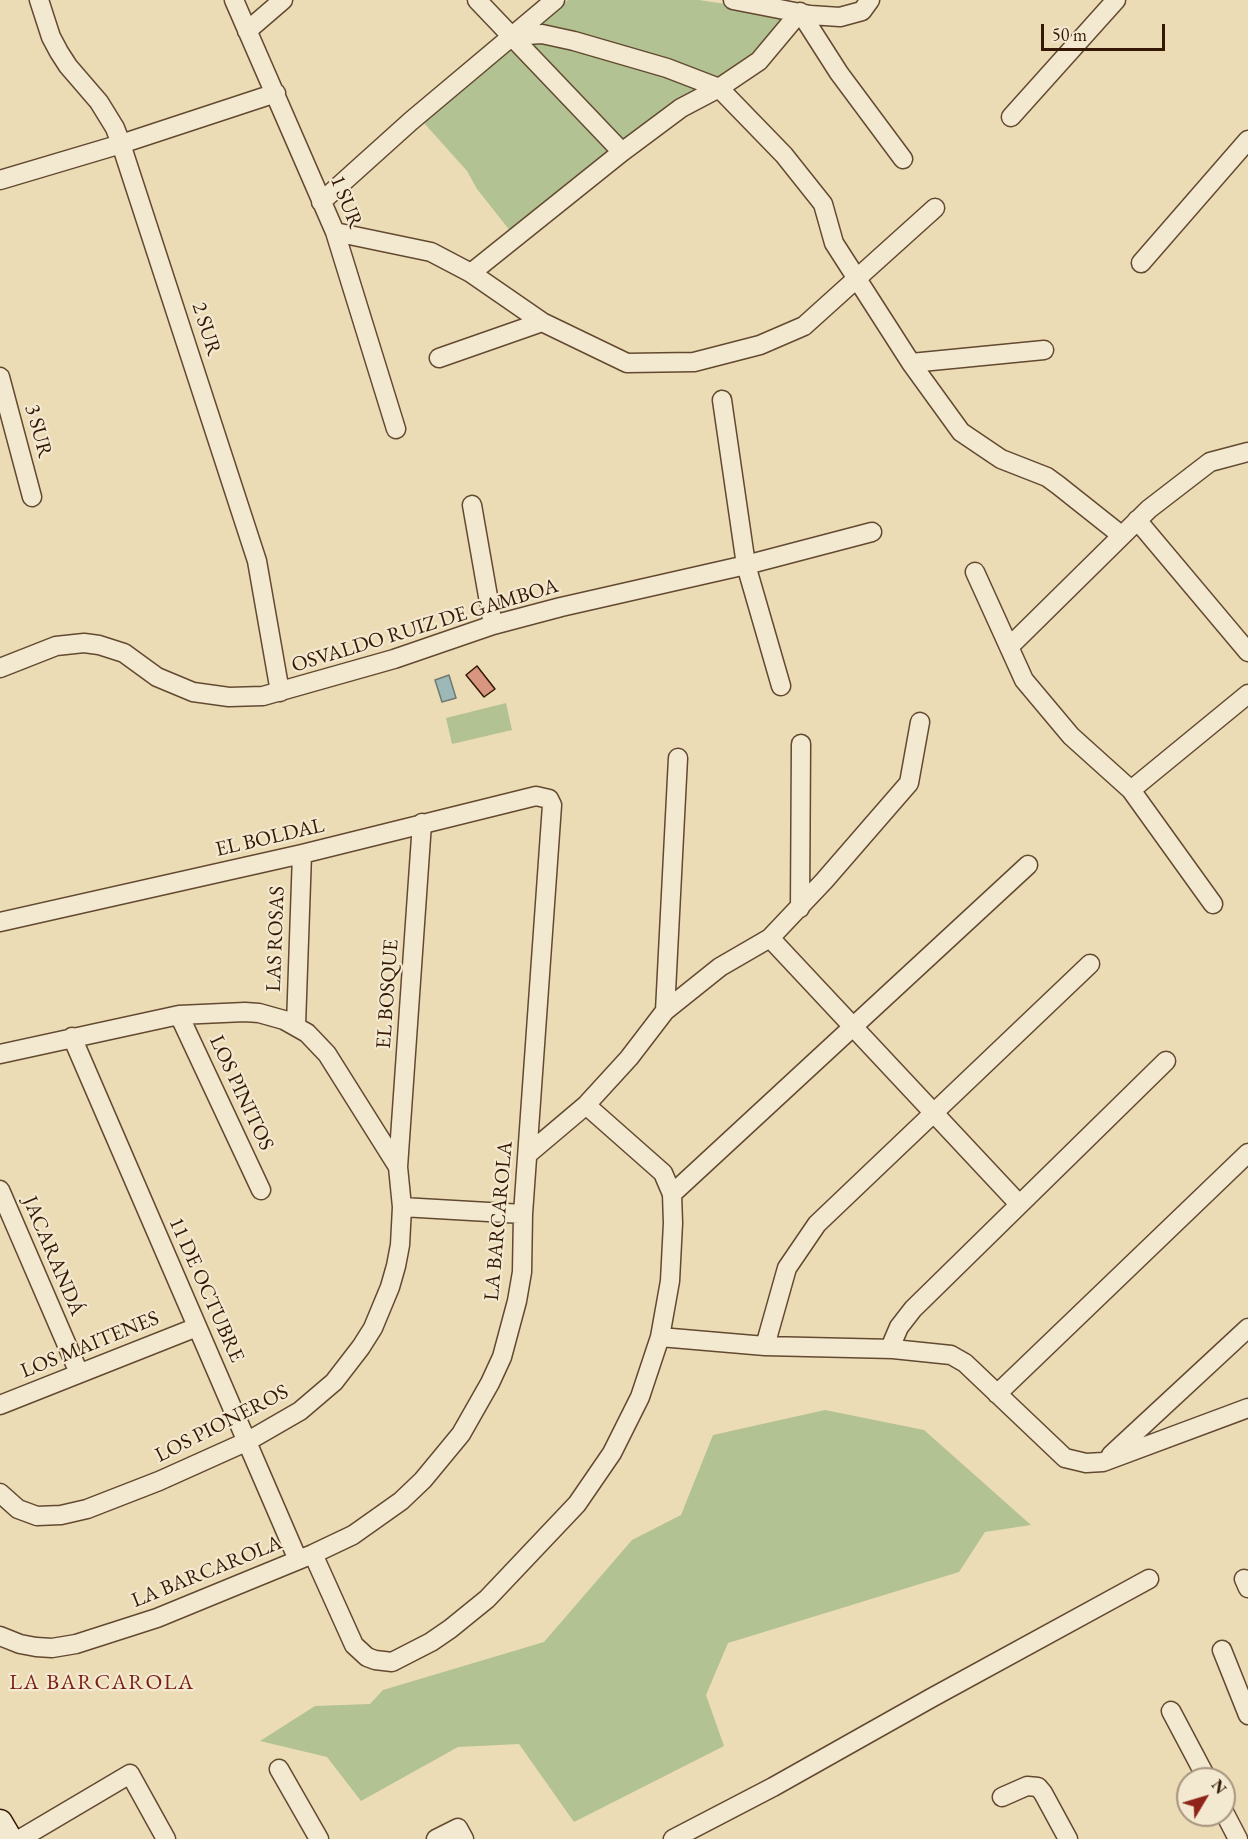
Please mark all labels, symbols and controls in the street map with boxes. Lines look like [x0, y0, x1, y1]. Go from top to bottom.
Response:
scale bar [1044, 12, 1168, 50]
text: 50 m [1052, 23, 1087, 46]
street label: 1 SUR [324, 172, 368, 232]
street label: 2 SUR [186, 299, 226, 359]
street label: 3 SUR [19, 401, 57, 461]
street label: OSVALDO RUIZ DE GAMBOA [289, 573, 561, 679]
street label: EL BOLDAL [213, 813, 327, 863]
street label: LAS ROSAS [262, 886, 290, 992]
street label: EL BOSQUE [372, 938, 404, 1050]
street label: LOS PINITOS [203, 1031, 279, 1155]
street label: LA BARCAROLA [479, 1140, 519, 1302]
street label: JACARANDÁ [17, 1193, 89, 1319]
street label: 11 DE OCTUBRE [163, 1214, 249, 1366]
street label: LOS MAITENES [17, 1306, 163, 1384]
street label: LOS PIONEROS [151, 1380, 293, 1468]
street label: LA BARCAROLA [128, 1530, 286, 1614]
district label: LA BARCAROLA [9, 1670, 195, 1696]
north arrow [1176, 1767, 1236, 1827]
text: N [1207, 1775, 1231, 1798]

